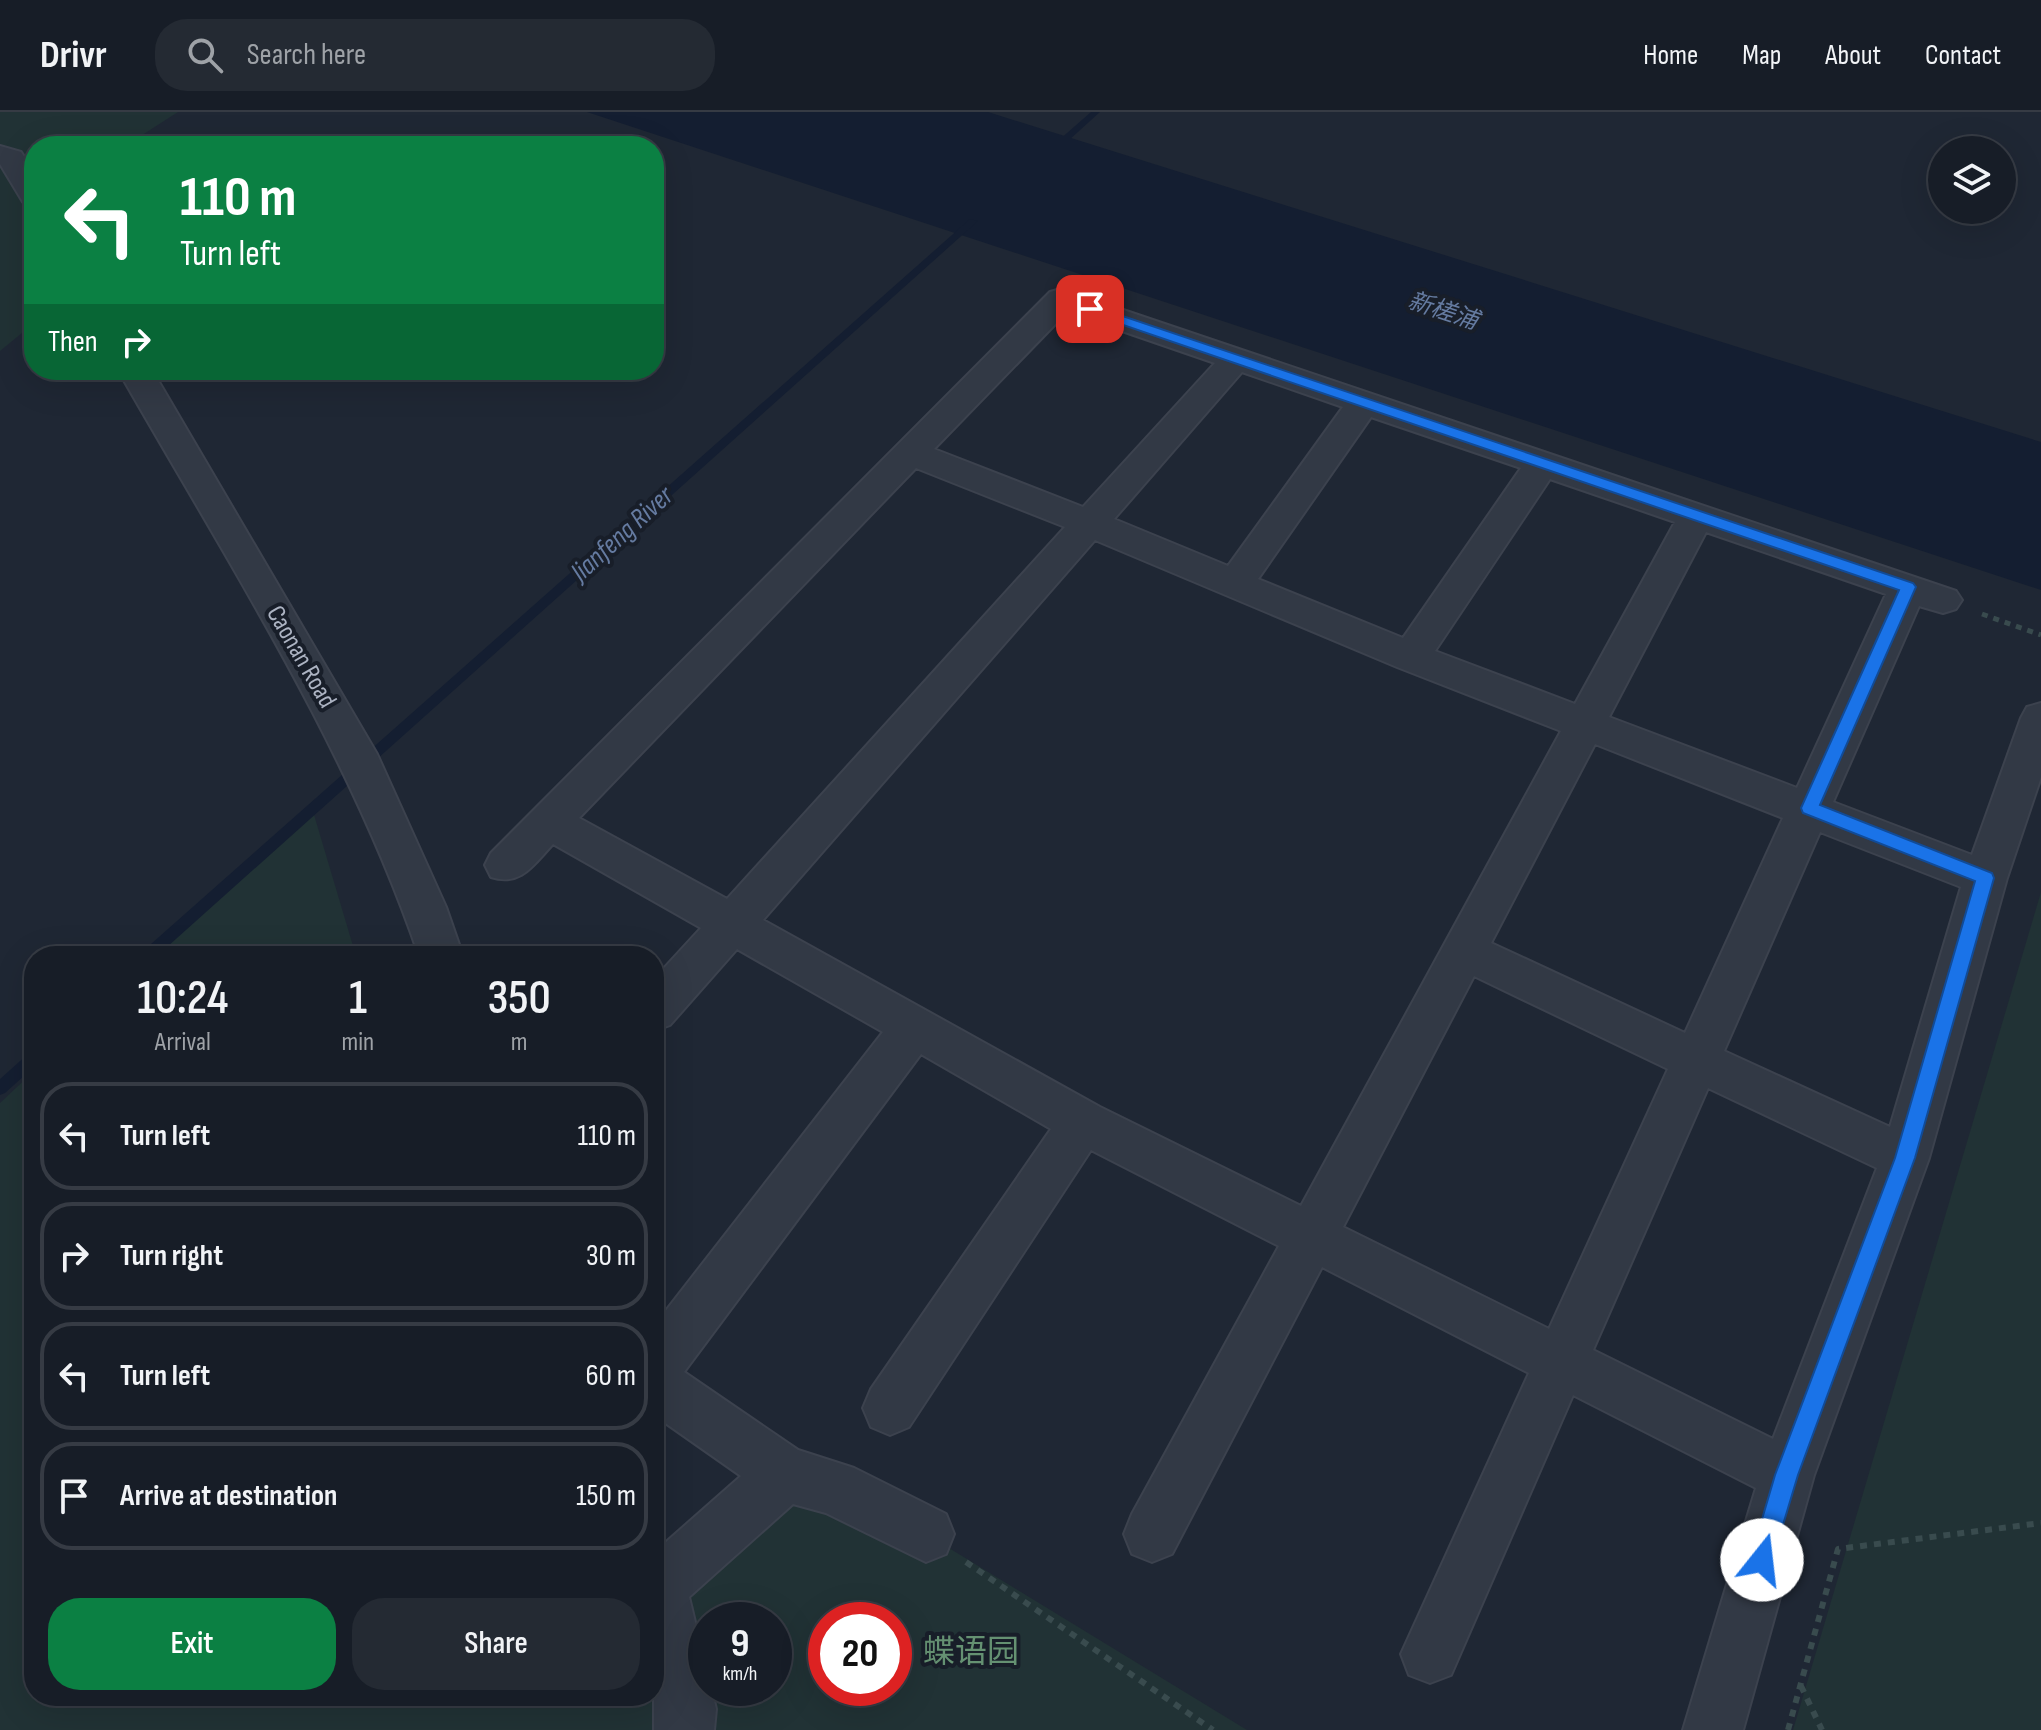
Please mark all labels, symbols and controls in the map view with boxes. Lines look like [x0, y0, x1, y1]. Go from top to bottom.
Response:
search box [155, 19, 715, 91]
text: Drivr [40, 33, 107, 78]
icon: search [183, 33, 227, 77]
text: Search here [247, 37, 366, 73]
text: Home [1643, 39, 1698, 72]
text: Map [1742, 39, 1781, 72]
text: About [1825, 39, 1881, 72]
text: Contact [1925, 39, 2001, 72]
map controls [1928, 136, 2016, 224]
button: layers [1928, 136, 2016, 224]
text: 110 m [180, 165, 296, 232]
icon: left [48, 168, 152, 272]
text: Turn left [180, 233, 281, 276]
pin [1056, 275, 1124, 343]
water label: 新槎浦 [1404, 286, 1486, 337]
icon: arrive [1068, 287, 1112, 331]
icon: right [114, 320, 158, 364]
text: Then [48, 324, 98, 360]
water label: Jianfeng River [562, 479, 681, 590]
street label: Caonan Road [259, 600, 343, 714]
text: 10:24 [137, 970, 228, 1027]
text: 1 [349, 970, 367, 1027]
text: 350 [487, 970, 551, 1027]
text: Arrival [155, 1027, 211, 1058]
text: min [342, 1027, 374, 1058]
text: m [511, 1027, 527, 1058]
icon: left [52, 1114, 96, 1158]
text: Turn left [120, 1118, 210, 1154]
text: 110 m [578, 1118, 636, 1154]
icon: right [52, 1234, 96, 1278]
text: Turn right [120, 1238, 223, 1274]
text: 30 m [586, 1238, 636, 1274]
icon: left [52, 1354, 96, 1398]
text: Turn left [120, 1358, 210, 1394]
text: 60 m [585, 1358, 636, 1394]
icon: arrive [52, 1474, 96, 1518]
text: Arrive at destination [120, 1478, 337, 1514]
text: 150 m [576, 1478, 636, 1514]
position arrow [1720, 1518, 1804, 1602]
button: Exit [48, 1598, 336, 1690]
button: Share [352, 1598, 640, 1690]
speed limit sign: 20 [808, 1602, 912, 1706]
text: 9 [731, 1620, 749, 1668]
park label: 蝶语园 [923, 1633, 1019, 1672]
text: km/h [723, 1662, 757, 1686]

